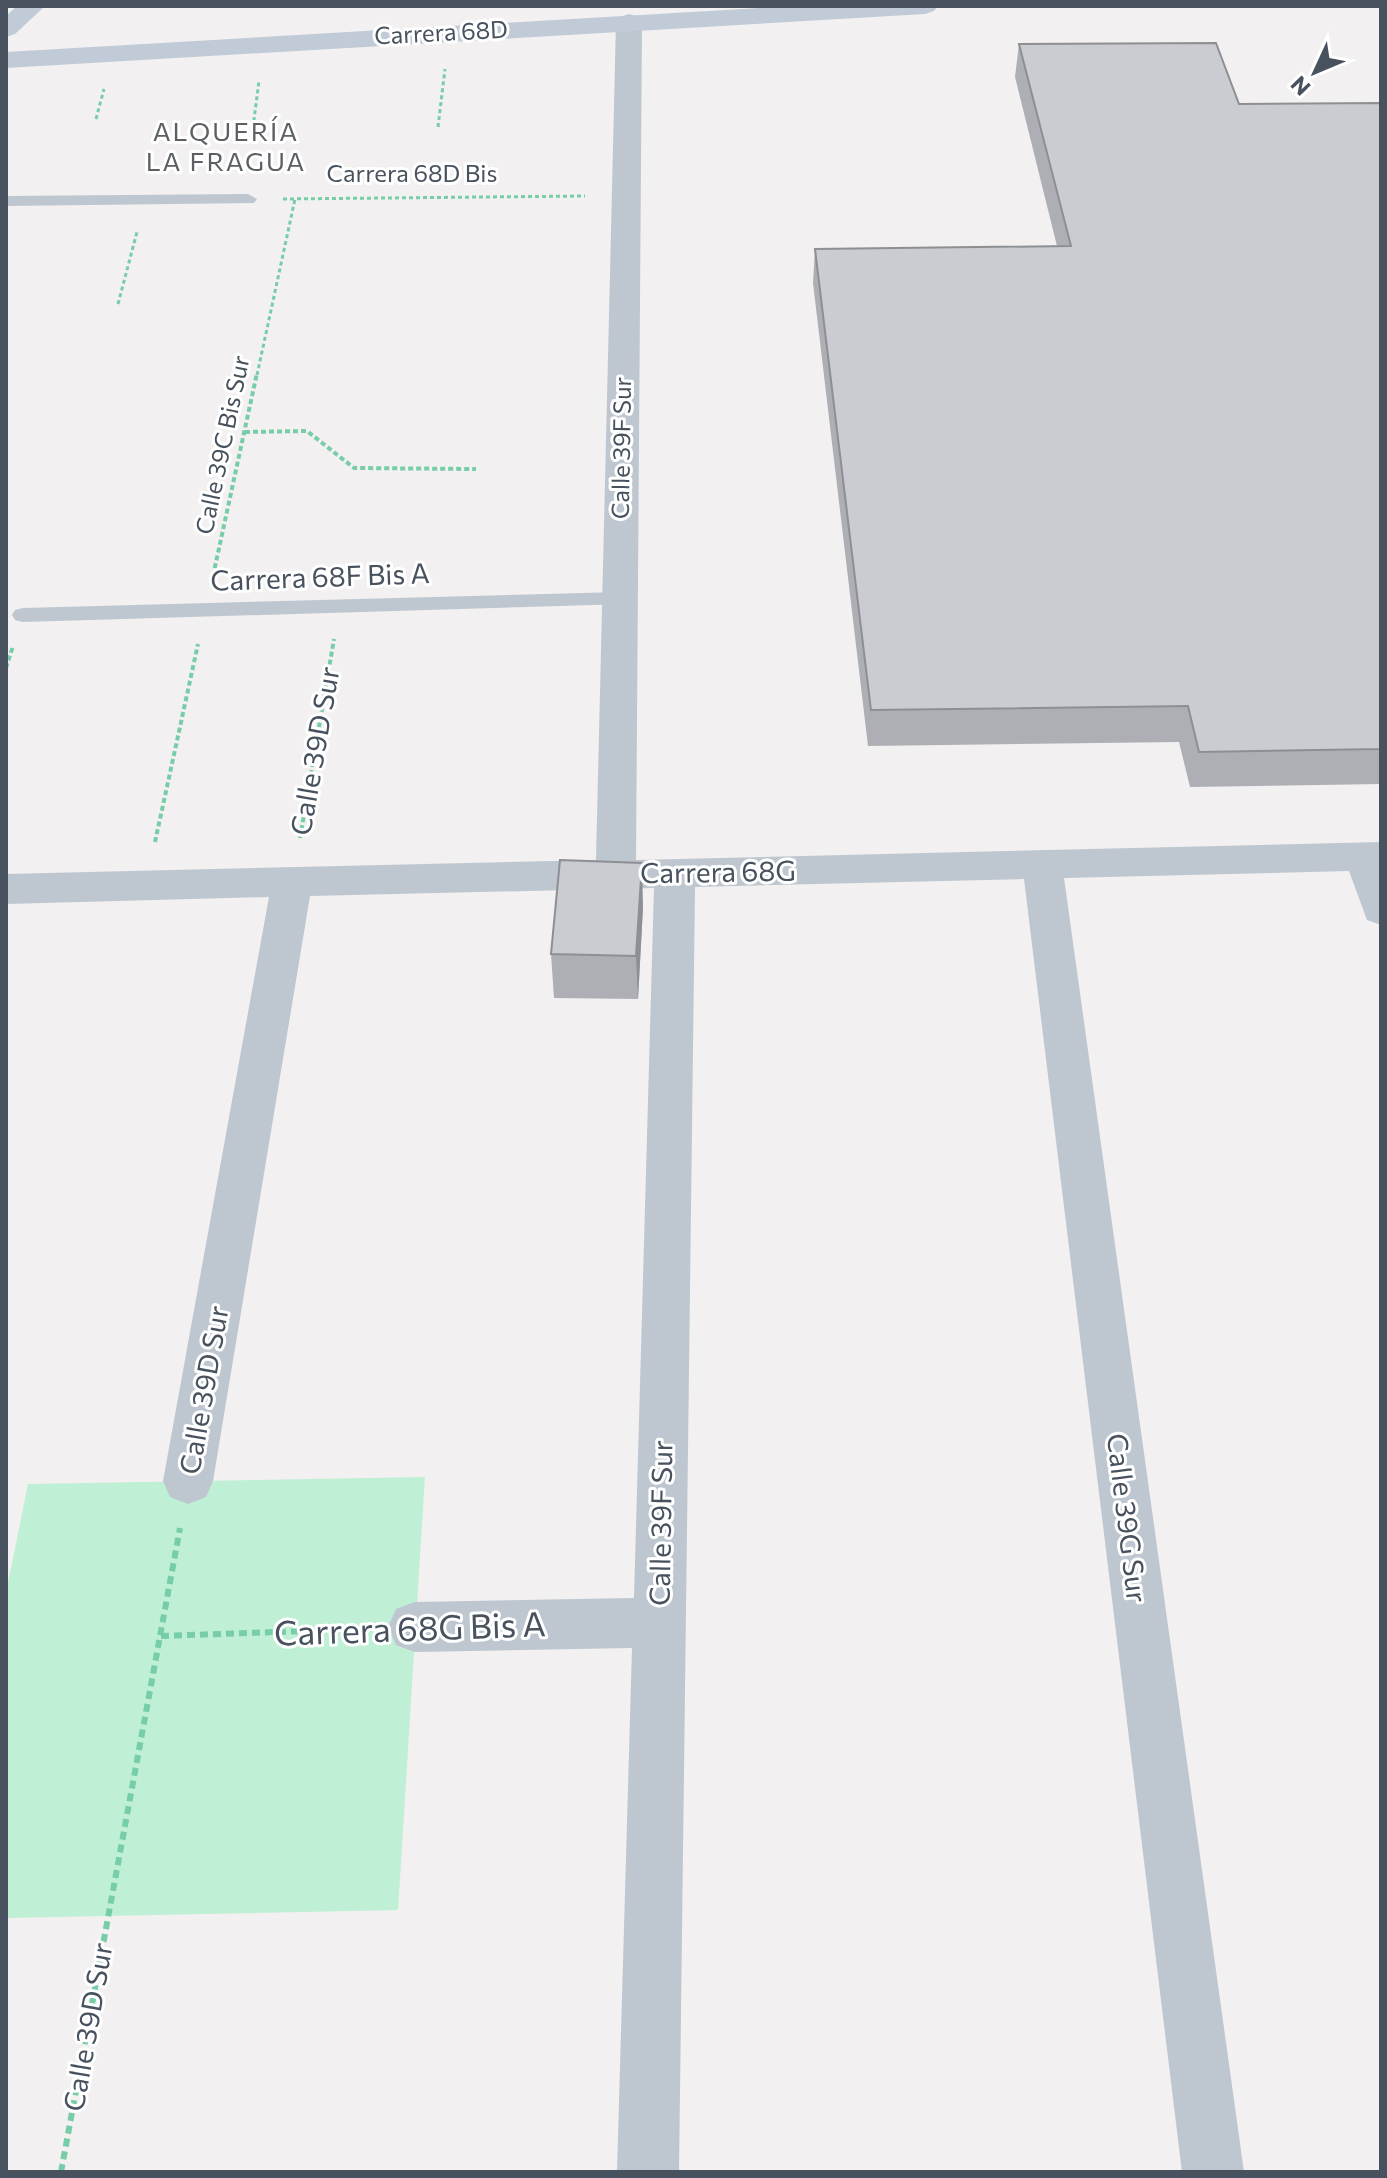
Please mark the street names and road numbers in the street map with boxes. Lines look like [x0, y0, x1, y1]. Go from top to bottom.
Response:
street label: Carrera 68D [373, 14, 508, 49]
street label: Carrera 68D Bis [327, 158, 497, 187]
street label: Calle 39C Bis Sur [188, 352, 255, 537]
street label: Calle 39F Sur [605, 376, 636, 519]
street label: Carrera 68F Bis A [210, 555, 430, 597]
street label: Calle 39D Sur [282, 664, 346, 838]
street label: Carrera 68G [640, 853, 796, 889]
street label: Calle 39D Sur [171, 1303, 235, 1477]
street label: Calle 39G Sur [1101, 1431, 1155, 1604]
street label: Calle 39F Sur [642, 1440, 678, 1606]
street label: Carrera 68G Bis A [273, 1601, 547, 1653]
street label: Calle 39D Sur [55, 1940, 119, 2114]

